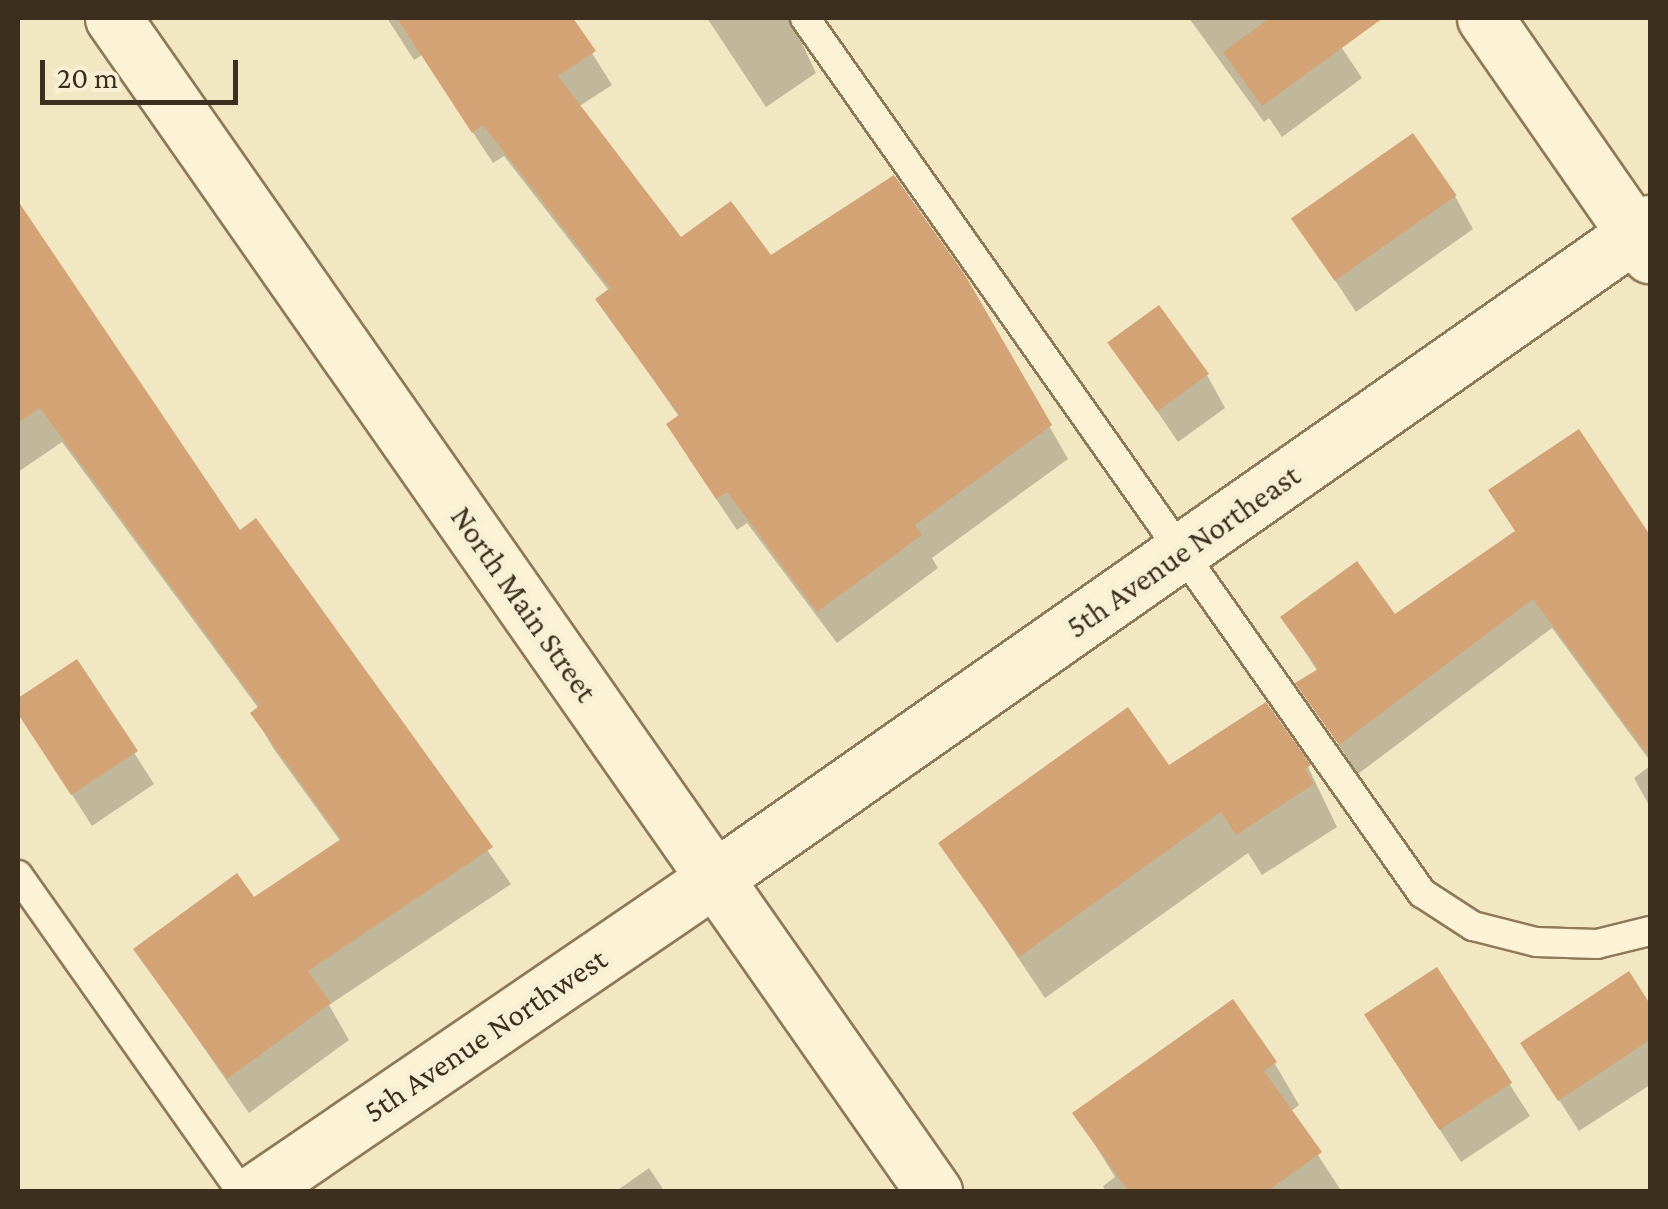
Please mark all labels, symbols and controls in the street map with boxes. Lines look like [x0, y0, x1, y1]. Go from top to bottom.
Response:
scale bar [45, 40, 242, 102]
text: 20 m [57, 61, 118, 94]
street label: 5th Avenue Northeast [1059, 456, 1307, 646]
street label: North Main Street [442, 499, 606, 709]
street label: 5th Avenue Northwest [356, 939, 614, 1131]

